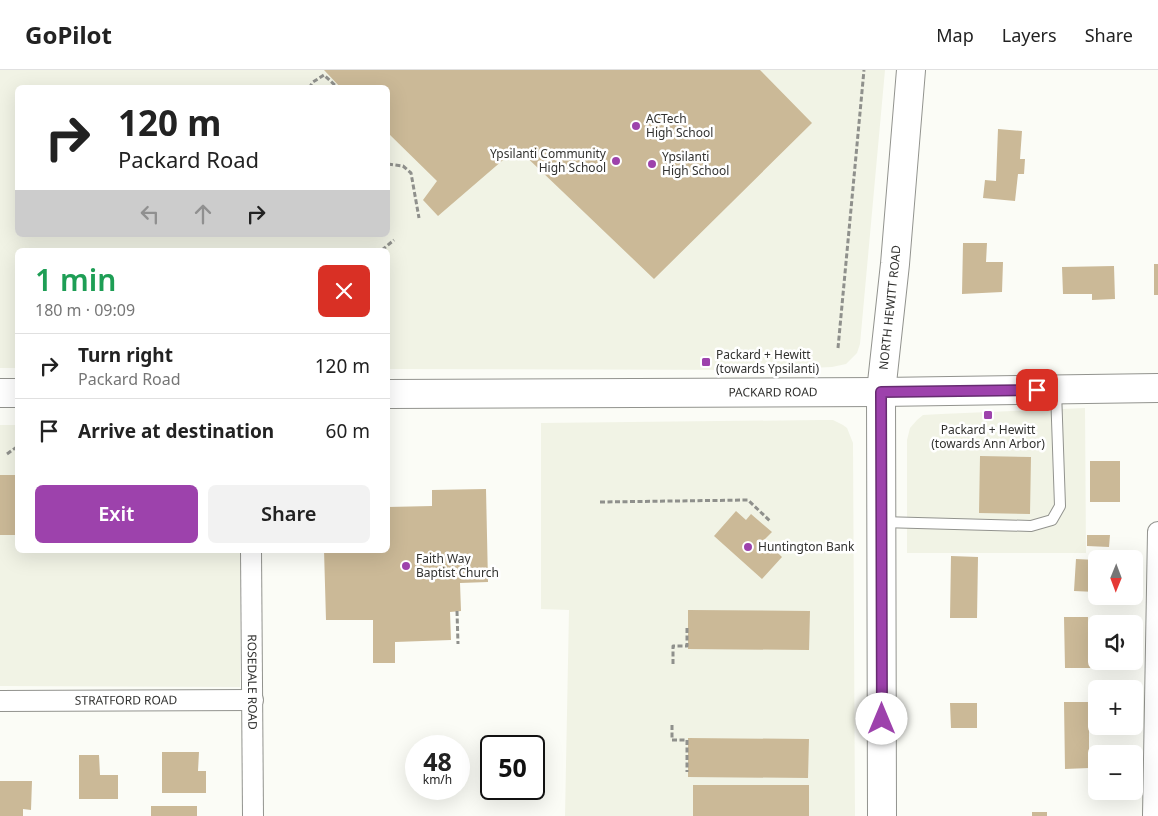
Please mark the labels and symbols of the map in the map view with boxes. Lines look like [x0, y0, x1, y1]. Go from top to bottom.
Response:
place label: ACTech High School [646, 110, 713, 141]
marker: ACTech High School [630, 120, 642, 132]
place label: Ypsilanti Community High School [490, 145, 607, 176]
place label: Ypsilanti High School [662, 148, 729, 179]
marker: Ypsilanti Community High School [610, 155, 622, 167]
marker: Ypsilanti High School [646, 158, 658, 170]
street label: NORTH HEWITT ROAD [874, 244, 905, 371]
place label: Packard + Hewitt (towards Ypsilanti) [716, 346, 819, 377]
marker: Packard + Hewitt (towards Ypsilanti) [700, 356, 712, 368]
pin [1016, 369, 1058, 411]
street label: PACKARD ROAD [728, 383, 818, 401]
marker: Packard + Hewitt (towards Ann Arbor) [982, 409, 994, 421]
place label: Packard + Hewitt (towards Ann Arbor) [931, 421, 1045, 452]
place label: Huntington Bank [758, 538, 855, 555]
marker: Huntington Bank [742, 541, 754, 553]
place label: Faith Way Baptist Church [416, 550, 499, 581]
north arrow [1088, 550, 1142, 605]
marker: Faith Way Baptist Church [400, 560, 412, 572]
street label: ROSEDALE ROAD [244, 634, 261, 730]
street label: STRATFORD ROAD [75, 691, 177, 709]
position arrow [855, 692, 907, 744]
speed limit sign: 50 [480, 735, 545, 800]

